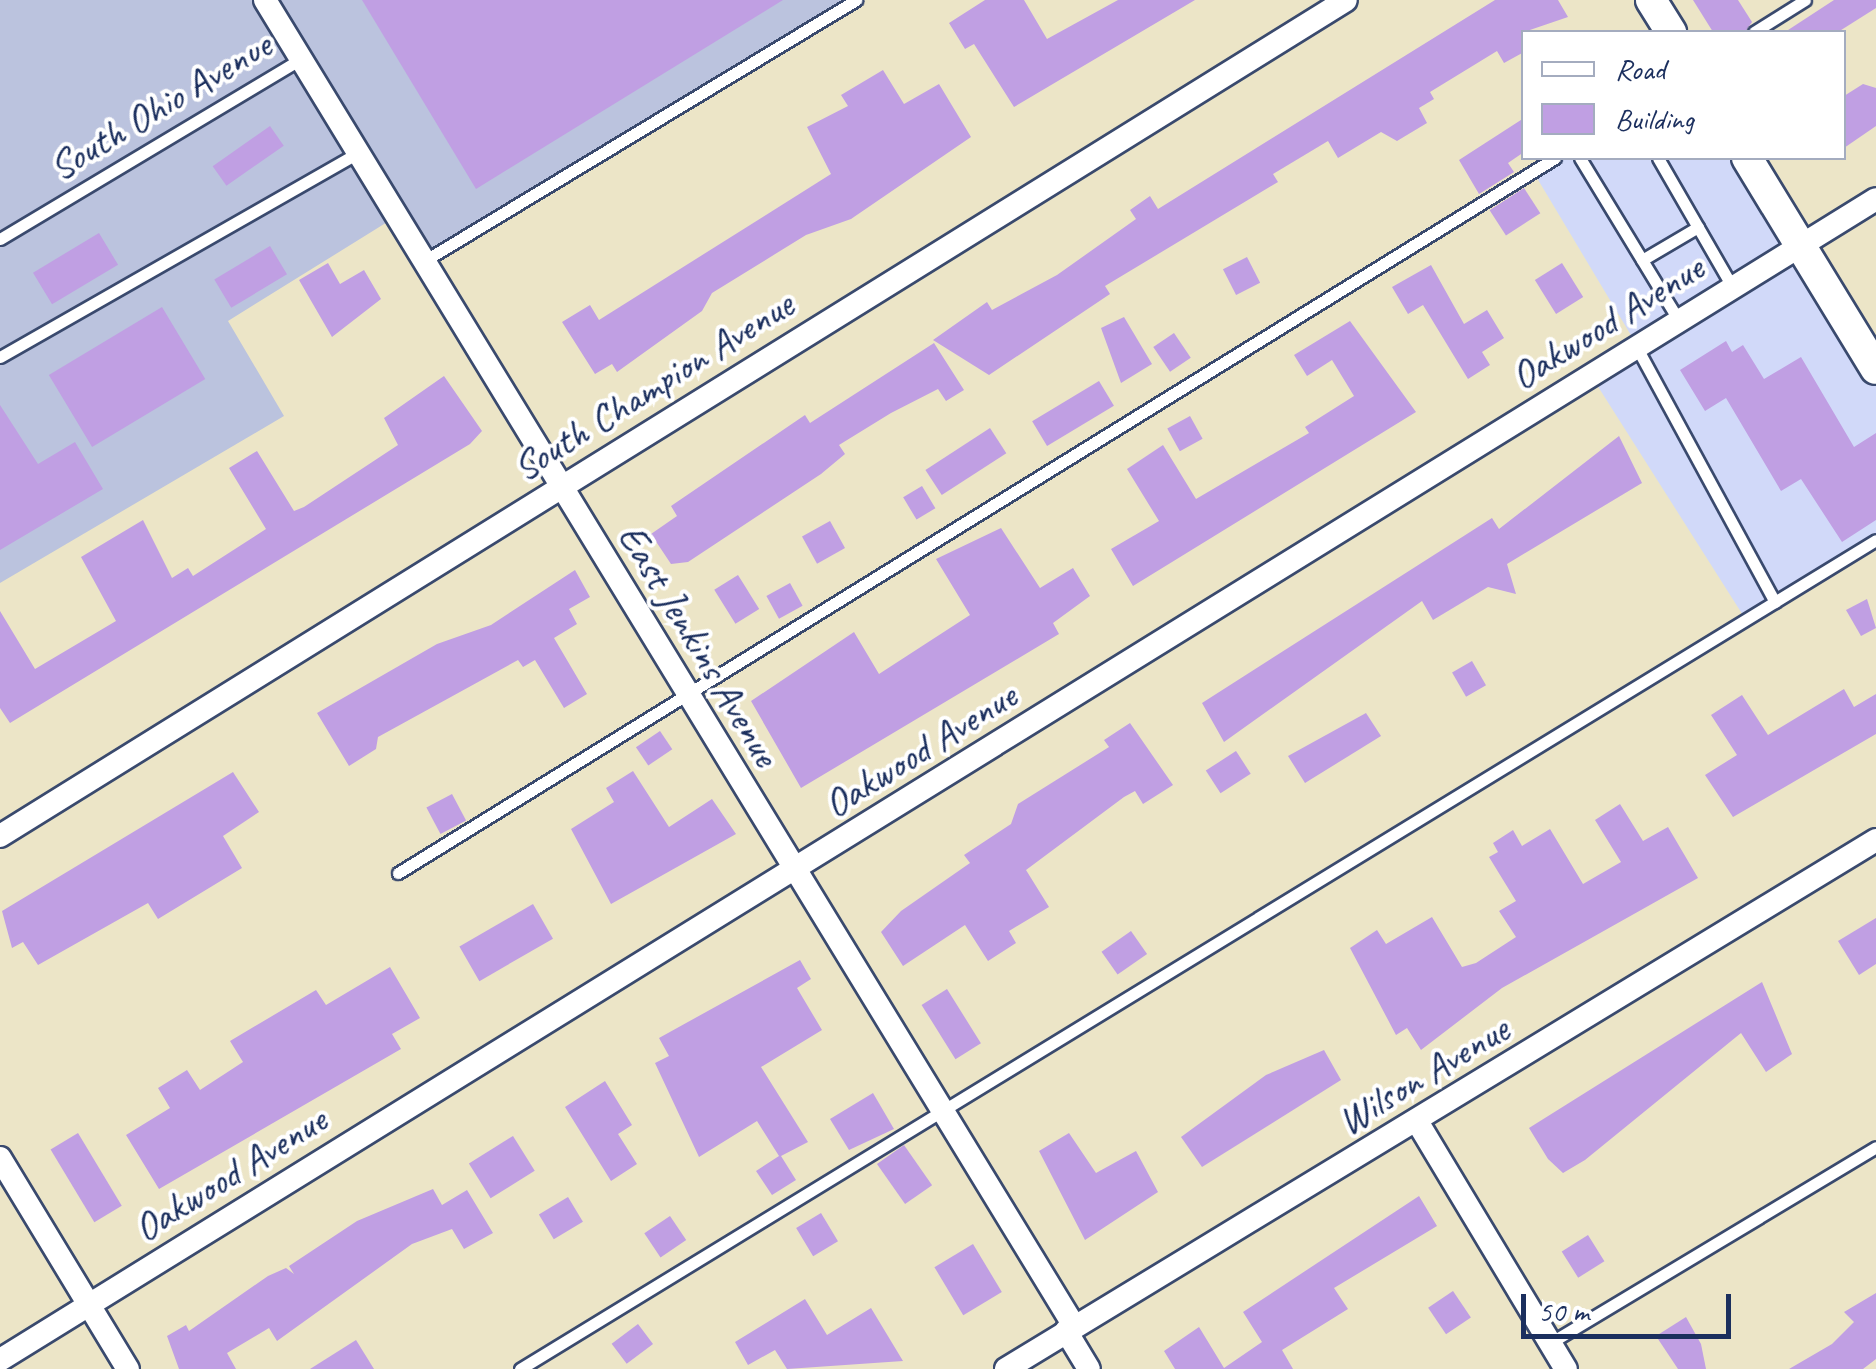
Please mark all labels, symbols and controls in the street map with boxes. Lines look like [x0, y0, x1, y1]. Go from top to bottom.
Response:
street label: South Ohio Avenue [40, 21, 280, 191]
legend [1521, 30, 1846, 160]
text: Road [1615, 50, 1665, 88]
text: Building [1615, 100, 1694, 138]
street label: Oakwood Avenue [1502, 244, 1712, 400]
street label: South Champion Avenue [503, 280, 803, 492]
street label: East Jenkins Avenue [608, 515, 790, 775]
street label: Oakwood Avenue [815, 672, 1025, 828]
street label: Wilson Avenue [1329, 1005, 1517, 1145]
street label: Oakwood Avenue [125, 1096, 335, 1252]
scale bar [1526, 1274, 1736, 1336]
text: 50 m [1538, 1292, 1589, 1330]

